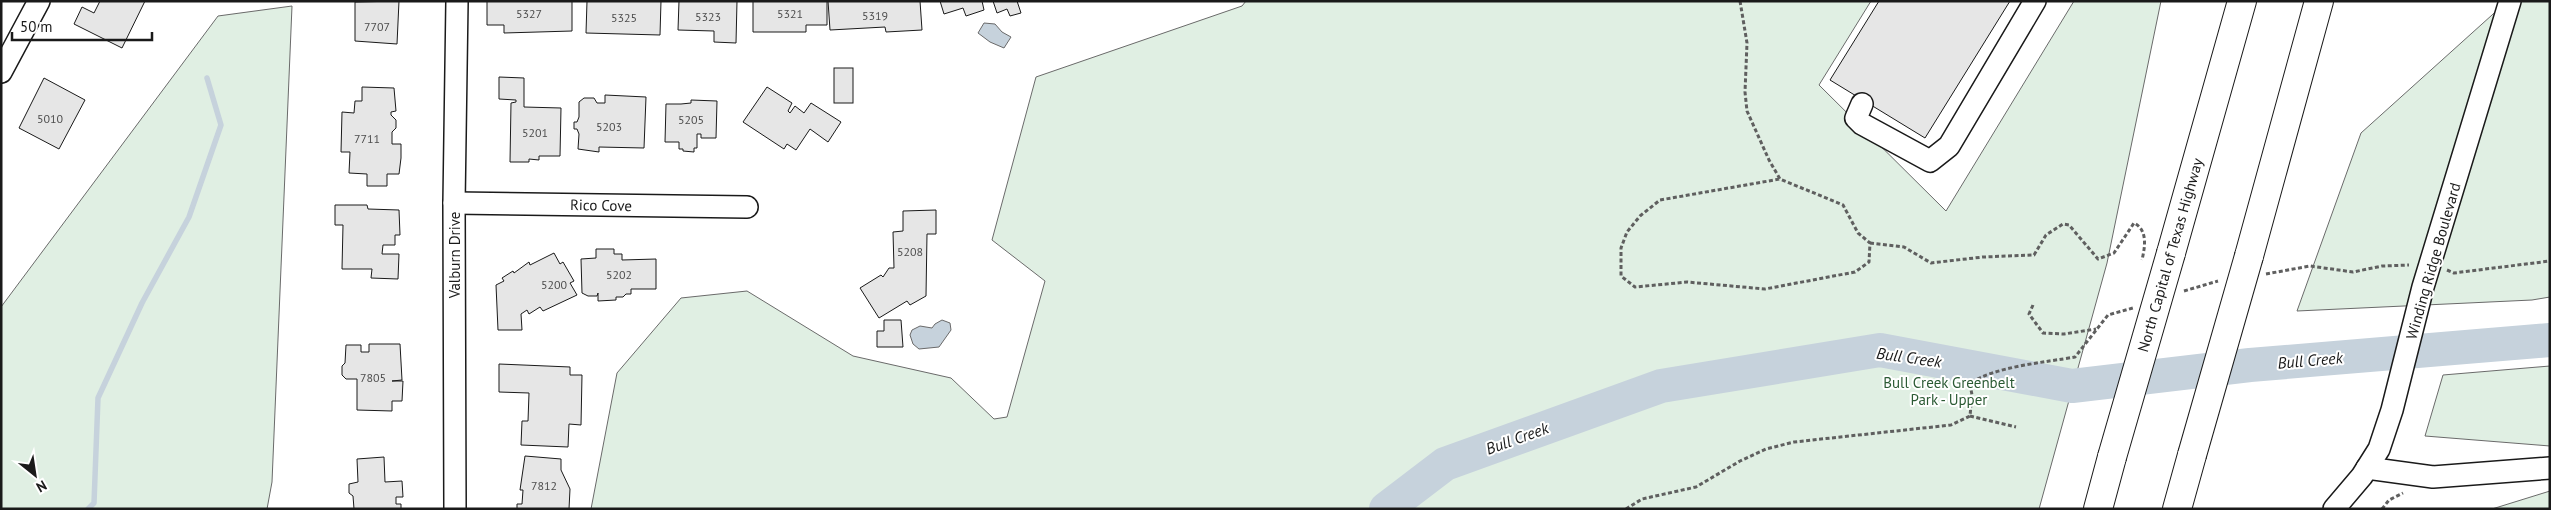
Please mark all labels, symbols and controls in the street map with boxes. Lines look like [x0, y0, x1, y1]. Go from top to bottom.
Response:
house number: 5327 [516, 6, 542, 21]
house number: 5321 [777, 6, 803, 21]
house number: 5319 [862, 8, 888, 23]
house number: 5323 [695, 9, 721, 24]
scale bar [12, 10, 152, 42]
house number: 5325 [611, 10, 637, 25]
text: 50 m [20, 17, 53, 36]
house number: 7707 [364, 19, 390, 34]
house number: 5010 [37, 111, 64, 126]
house number: 5205 [678, 112, 704, 127]
house number: 5203 [596, 119, 622, 134]
house number: 5201 [522, 125, 548, 140]
house number: 7711 [354, 131, 380, 146]
street label: North Capital of Texas Highway [2133, 156, 2207, 354]
street label: Winding Ridge Boulevard [2402, 180, 2464, 342]
street label: Rico Cove [570, 195, 632, 215]
street label: Valburn Drive [445, 212, 464, 299]
house number: 5208 [897, 244, 923, 259]
house number: 5202 [606, 267, 632, 282]
house number: 5200 [541, 277, 568, 292]
water label: Bull Creek [1875, 343, 1944, 372]
water label: Bull Creek [2277, 347, 2344, 373]
house number: 7805 [360, 370, 386, 385]
park label: Bull Creek Greenbelt Park - Upper [1883, 373, 2015, 409]
water label: Bull Creek [1483, 417, 1552, 459]
north arrow [10, 450, 60, 500]
text: N [33, 476, 50, 496]
house number: 7812 [531, 478, 557, 493]

